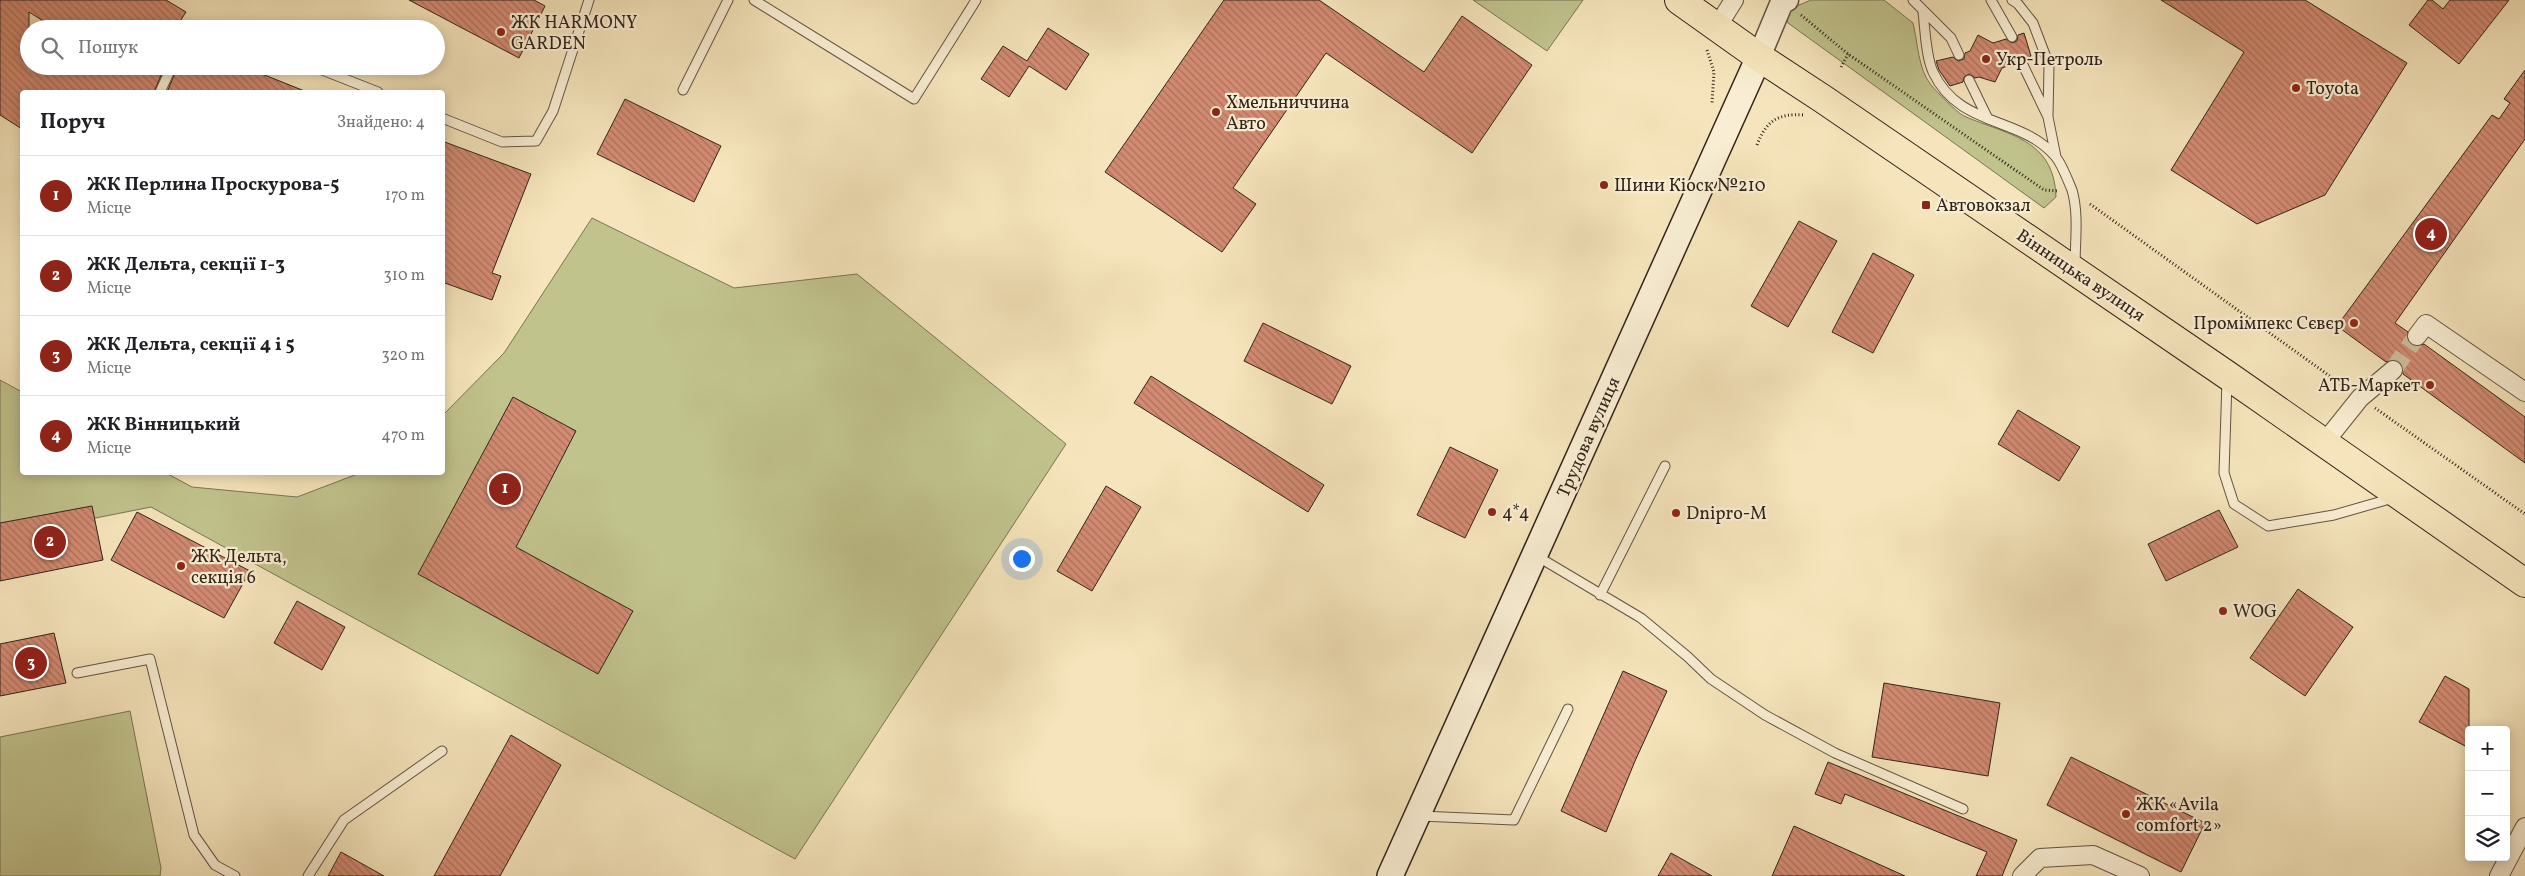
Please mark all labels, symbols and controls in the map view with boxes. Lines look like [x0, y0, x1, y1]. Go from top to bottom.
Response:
place label: ЖК HARMONY GARDEN [511, 11, 637, 57]
search box [20, 20, 445, 75]
marker: ЖК HARMONY GARDEN [495, 26, 507, 38]
icon: search [38, 34, 66, 62]
text: Пошук [78, 35, 138, 61]
place label: Укр-Петроль [1996, 48, 2103, 73]
marker: Укр-Петроль [1980, 53, 1992, 65]
place label: Toyota [2306, 77, 2359, 102]
marker: Toyota [2290, 82, 2302, 94]
place label: Хмельниччина Авто [1226, 91, 1350, 137]
marker: Хмельниччина Авто [1210, 106, 1222, 118]
text: Поруч [40, 108, 105, 137]
text: Знайдено: 4 [337, 112, 425, 134]
text: ЖК Перлина Проскурова-5 [87, 172, 340, 198]
place label: Шини Кіоск №210 [1614, 174, 1766, 199]
marker: Шини Кіоск №210 [1598, 179, 1610, 191]
text: 1 [53, 185, 59, 207]
text: 170 m [385, 185, 425, 207]
place label: Автовокзал [1936, 194, 2031, 219]
text: Місце [87, 198, 131, 220]
marker: Автовокзал [1920, 199, 1932, 211]
pin: 4 [2415, 215, 2447, 253]
street label: Вінницька вулиця [2011, 224, 2150, 329]
text: ЖК Дельта, секції 1-3 [87, 252, 285, 278]
text: 2 [52, 265, 60, 287]
text: 310 m [384, 265, 425, 287]
text: Місце [87, 278, 131, 300]
place label: Промімпекс Сєвєр [2193, 312, 2344, 337]
marker: Промімпекс Сєвєр [2348, 317, 2360, 329]
text: ЖК Дельта, секції 4 і 5 [87, 332, 295, 358]
text: 3 [52, 345, 60, 367]
text: 320 m [381, 345, 425, 367]
text: Місце [87, 358, 131, 380]
street label: Трудова вулиця [1552, 373, 1627, 502]
place label: АТБ-Маркет [2318, 374, 2420, 399]
marker: АТБ-Маркет [2424, 379, 2436, 391]
text: ЖК Вінницький [87, 412, 240, 438]
text: 4 [51, 425, 61, 447]
text: 470 m [381, 425, 425, 447]
text: Місце [87, 438, 131, 460]
pin: 1 [489, 470, 521, 508]
place label: 4*4 [1502, 501, 1530, 526]
place label: Dnipro-M [1686, 502, 1767, 527]
marker: 4*4 [1486, 506, 1498, 518]
marker: Dnipro-M [1670, 507, 1682, 519]
pin: 2 [34, 523, 66, 561]
place label: ЖК Дельта, секція 6 [191, 545, 287, 591]
your location [1009, 546, 1035, 572]
marker: ЖК Дельта, секція 6 [175, 560, 187, 572]
place label: WOG [2233, 600, 2277, 625]
marker: WOG [2217, 605, 2229, 617]
pin: 3 [15, 644, 47, 682]
map controls [2465, 726, 2510, 861]
button: + [2465, 726, 2510, 771]
button: − [2465, 771, 2510, 816]
place label: ЖК «Avila comfort 2» [2136, 793, 2222, 839]
marker: ЖК «Avila comfort 2» [2120, 808, 2132, 820]
button: layers [2465, 816, 2510, 861]

